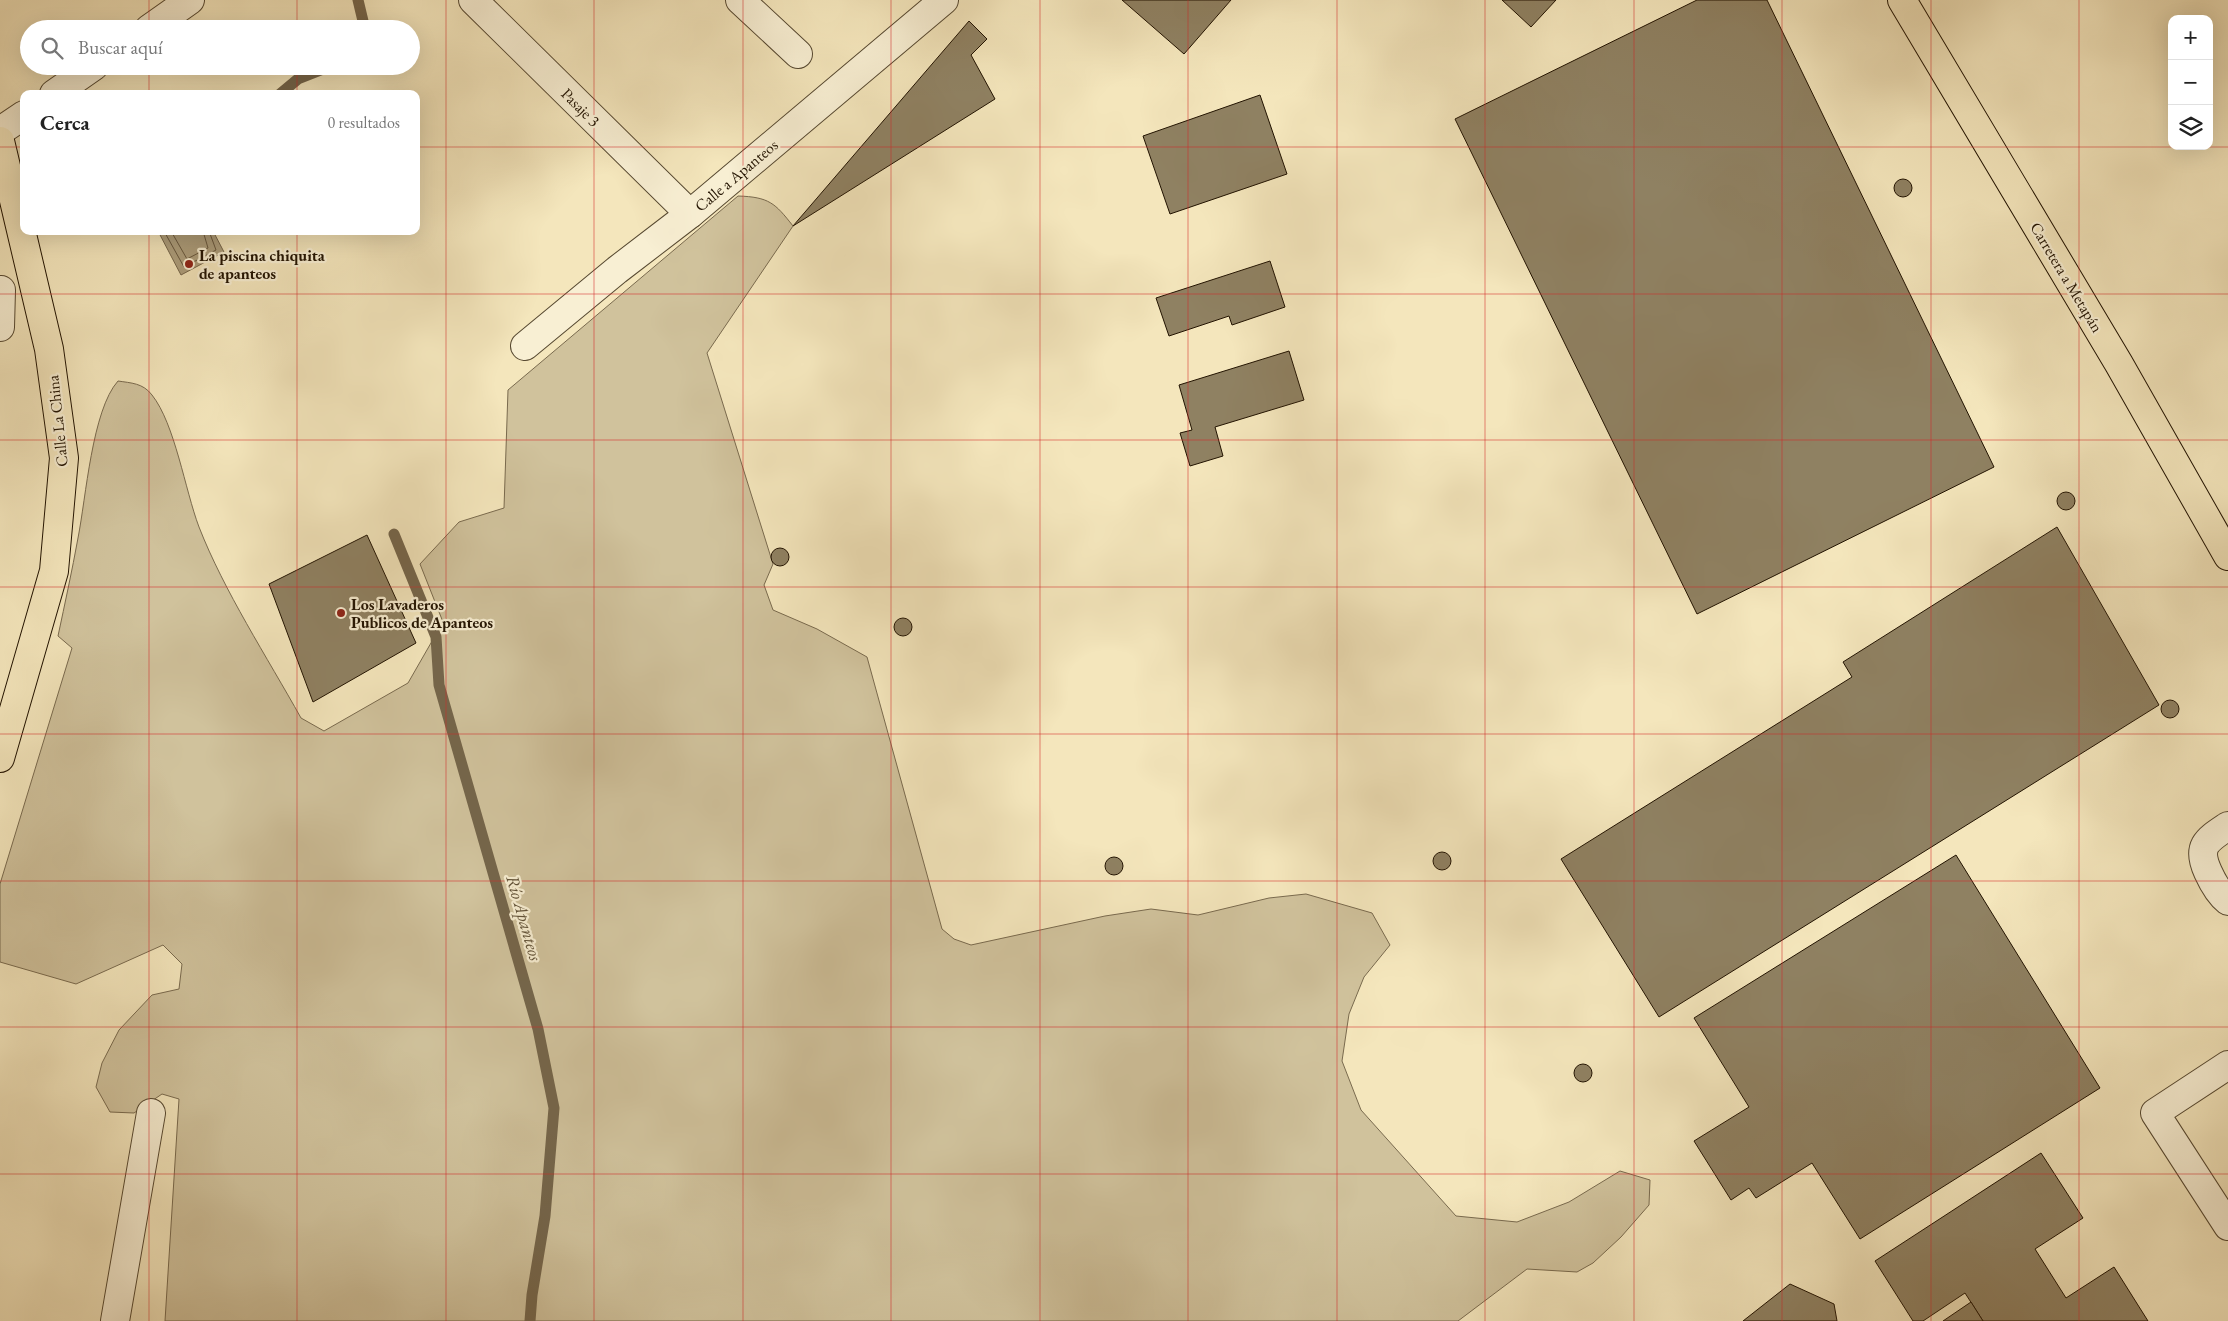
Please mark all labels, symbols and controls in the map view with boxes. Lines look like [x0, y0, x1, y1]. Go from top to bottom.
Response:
map controls [2168, 15, 2213, 150]
button: + [2168, 15, 2213, 60]
search box [20, 20, 420, 75]
icon: search [38, 34, 66, 62]
text: Buscar aquí [78, 35, 163, 60]
button: − [2168, 60, 2213, 105]
street label: Pasaje 3 [557, 83, 605, 131]
button: layers [2168, 105, 2213, 150]
text: Cerca [40, 109, 90, 136]
text: 0 resultados [328, 112, 400, 133]
street label: Calle a Apanteos [690, 134, 782, 216]
street label: Carretera a Metapán [2025, 218, 2108, 337]
place label: La piscina chiquita de apanteos [199, 245, 326, 284]
marker: La piscina chiquita de apanteos [183, 258, 195, 270]
street label: Calle La China [42, 373, 73, 468]
place label: Los Lavaderos Publicos de Apanteos [351, 594, 493, 633]
marker: Los Lavaderos Publicos de Apanteos [335, 607, 347, 619]
water label: Río Apanteos [500, 872, 548, 965]

